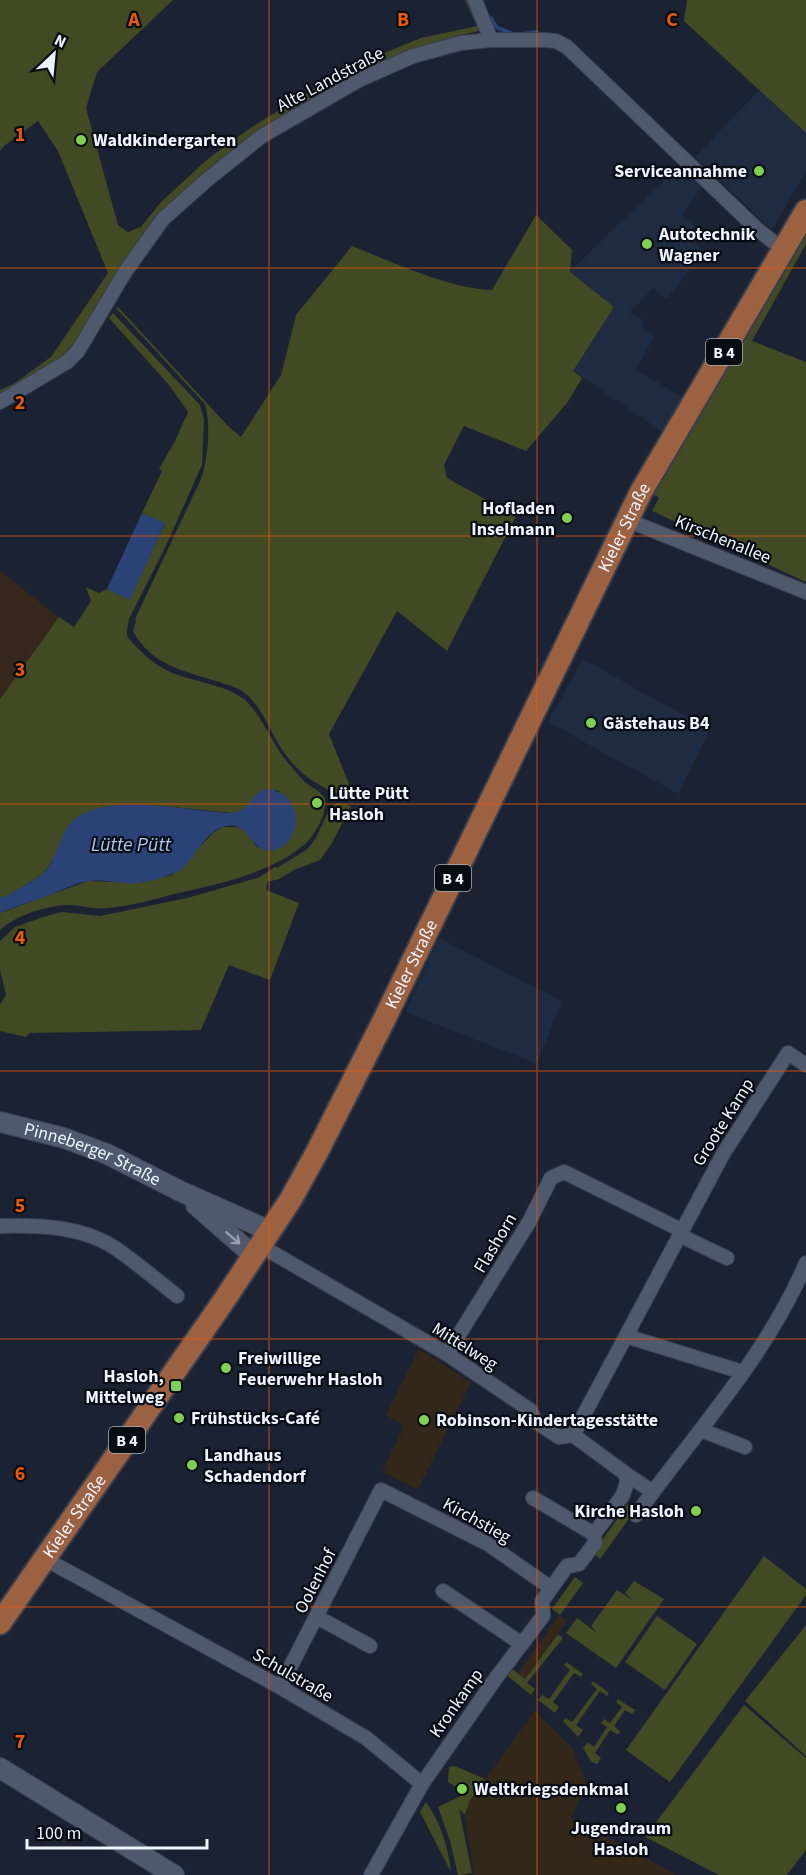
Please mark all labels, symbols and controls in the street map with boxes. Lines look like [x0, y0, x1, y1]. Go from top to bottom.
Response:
text: A [127, 6, 140, 34]
text: B [397, 6, 409, 34]
text: C [666, 6, 678, 34]
north arrow [24, 24, 84, 84]
text: N [51, 29, 70, 54]
street label: Alte Landstraße [272, 41, 388, 118]
text: 1 [15, 121, 25, 149]
place label: Waldkindergarten [93, 128, 236, 153]
marker: Waldkindergarten [74, 133, 88, 147]
place label: Serviceannahme [614, 159, 747, 184]
marker: Serviceannahme [752, 164, 766, 178]
place label: Autotechnik Wagner [658, 222, 755, 268]
marker: Autotechnik Wagner [640, 237, 654, 251]
road number: B 4 [706, 339, 742, 365]
text: 2 [15, 389, 25, 417]
street label: Kieler Straße [592, 478, 657, 576]
place label: Hofladen Inselmann [471, 496, 555, 542]
street label: Kirschenallee [671, 509, 775, 570]
marker: Hofladen Inselmann [560, 511, 574, 525]
text: 3 [15, 656, 25, 684]
place label: Gästehaus B4 [603, 711, 710, 736]
marker: Gästehaus B4 [584, 716, 598, 730]
place label: Lütte Pütt Hasloh [329, 781, 409, 827]
marker: Lütte Pütt Hasloh [310, 796, 324, 810]
water label: Lütte Pütt [91, 831, 172, 859]
road number: B 4 [435, 865, 471, 891]
street label: Kieler Straße [379, 915, 444, 1013]
text: 4 [15, 924, 26, 952]
street label: Groote Kamp [687, 1074, 760, 1171]
street label: Pinneberger Straße [21, 1116, 165, 1192]
text: 5 [15, 1192, 25, 1220]
street label: Flashorn [468, 1209, 523, 1278]
one-way arrow [225, 1231, 240, 1245]
street label: Mittelweg [427, 1316, 502, 1376]
place label: Freiwillige Feuerwehr Hasloh [238, 1346, 382, 1392]
marker: Freiwillige Feuerwehr Hasloh [219, 1361, 233, 1375]
place label: Hasloh, Mittelweg [85, 1364, 164, 1410]
marker: Hasloh, Mittelweg [169, 1379, 183, 1393]
place label: Frühstücks-Café [191, 1406, 320, 1431]
place label: Robinson-Kindertagesstätte [436, 1408, 658, 1433]
marker: Frühstücks-Café [172, 1411, 186, 1425]
marker: Robinson-Kindertagesstätte [417, 1413, 431, 1427]
road number: B 4 [109, 1427, 145, 1453]
place label: Landhaus Schadendorf [204, 1443, 307, 1489]
marker: Landhaus Schadendorf [185, 1458, 199, 1472]
text: 6 [15, 1460, 25, 1488]
street label: Kieler Straße [37, 1470, 112, 1563]
street label: Kirchstieg [438, 1491, 515, 1549]
place label: Kirche Hasloh [574, 1499, 684, 1524]
marker: Kirche Hasloh [689, 1504, 703, 1518]
street label: Oolenhof [288, 1544, 343, 1618]
street label: Schulstraße [248, 1642, 338, 1709]
street label: Kronkamp [424, 1664, 489, 1743]
text: 7 [15, 1728, 25, 1756]
place label: Weltkriegsdenkmal [474, 1777, 629, 1802]
marker: Weltkriegsdenkmal [455, 1782, 469, 1796]
marker: Jugendraum Hasloh [614, 1801, 628, 1815]
scale bar [27, 1812, 207, 1850]
place label: Jugendraum Hasloh [571, 1816, 671, 1862]
text: 100 m [36, 1821, 81, 1846]

